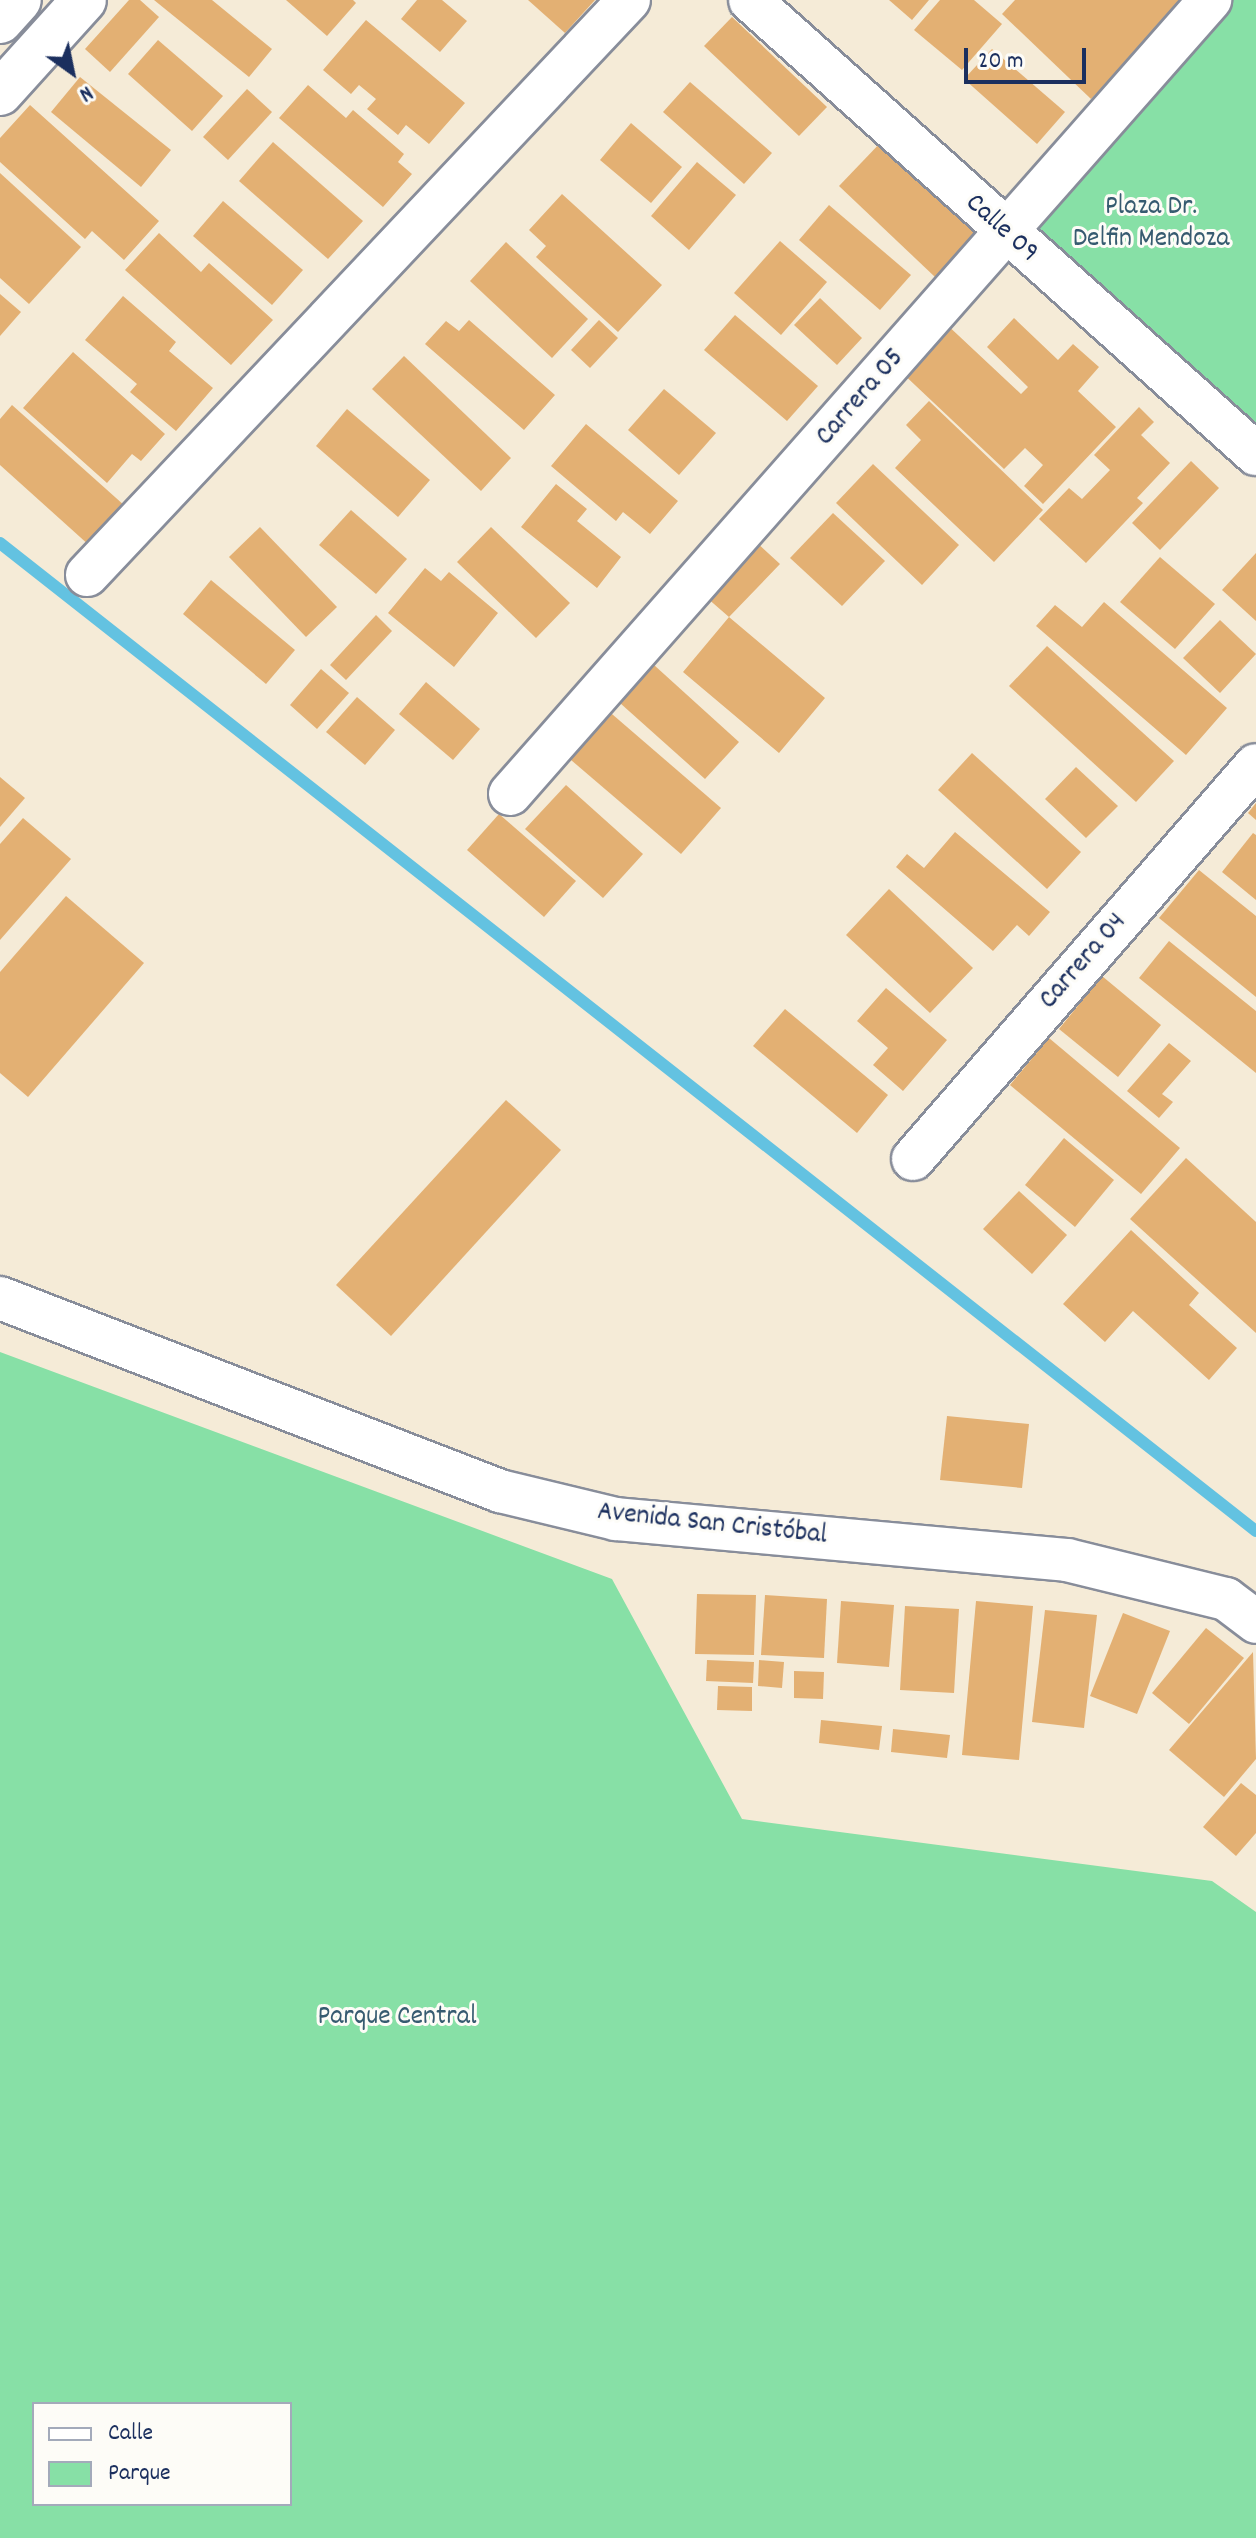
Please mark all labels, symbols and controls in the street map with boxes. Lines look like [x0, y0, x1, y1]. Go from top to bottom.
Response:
north arrow [32, 32, 112, 112]
scale bar [968, 32, 1090, 82]
text: 20 m [978, 45, 1024, 79]
text: N [72, 77, 98, 109]
street label: Calle 09 [957, 187, 1045, 271]
park label: Plaza Dr. Delfin Mendoza [1073, 191, 1229, 257]
street label: Carrera 05 [810, 342, 912, 454]
street label: Carrera 04 [1033, 907, 1135, 1017]
street label: Avenida San Cristóbal [596, 1496, 828, 1554]
park label: Parque Central [317, 2001, 477, 2035]
legend [32, 2402, 292, 2506]
text: Calle [108, 2417, 153, 2451]
text: Parque [108, 2457, 171, 2491]

